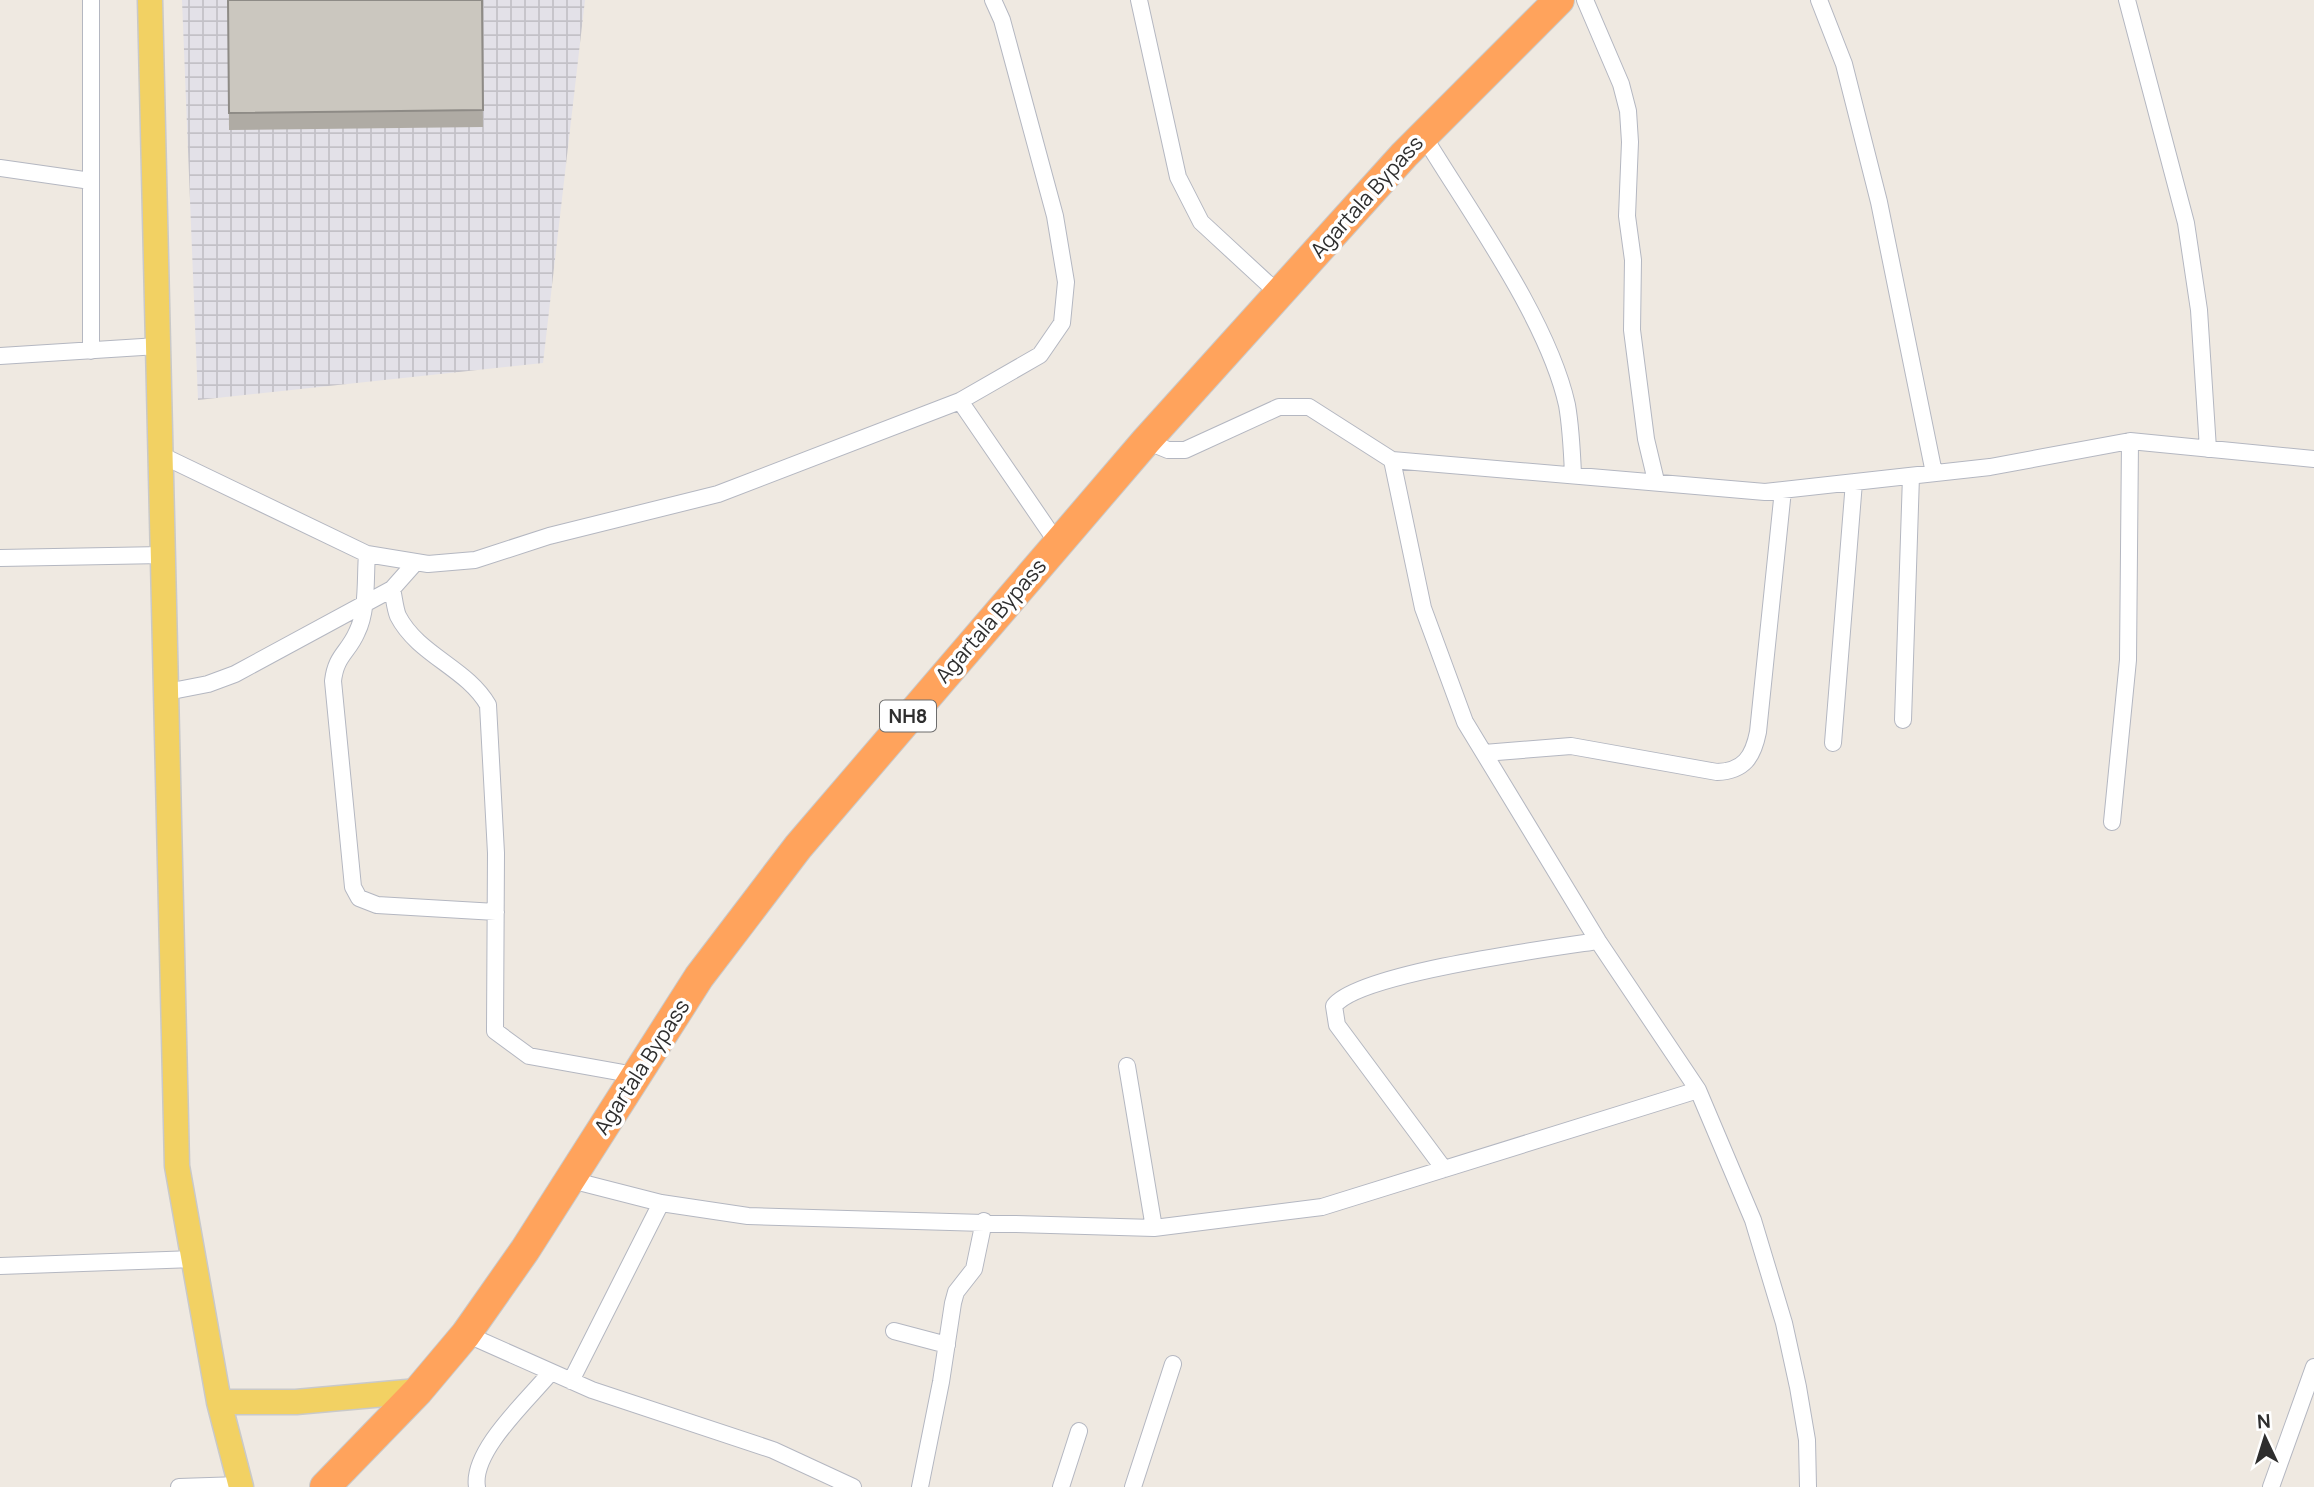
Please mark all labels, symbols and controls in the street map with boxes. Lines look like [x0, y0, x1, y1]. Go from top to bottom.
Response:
street label: Agartala Bypass [1304, 129, 1429, 264]
street label: Agartala Bypass [929, 552, 1052, 688]
road number: NH8 [880, 701, 936, 732]
street label: Agartala Bypass [587, 993, 695, 1139]
north arrow [2230, 1403, 2300, 1473]
text: N [2256, 1408, 2272, 1434]

